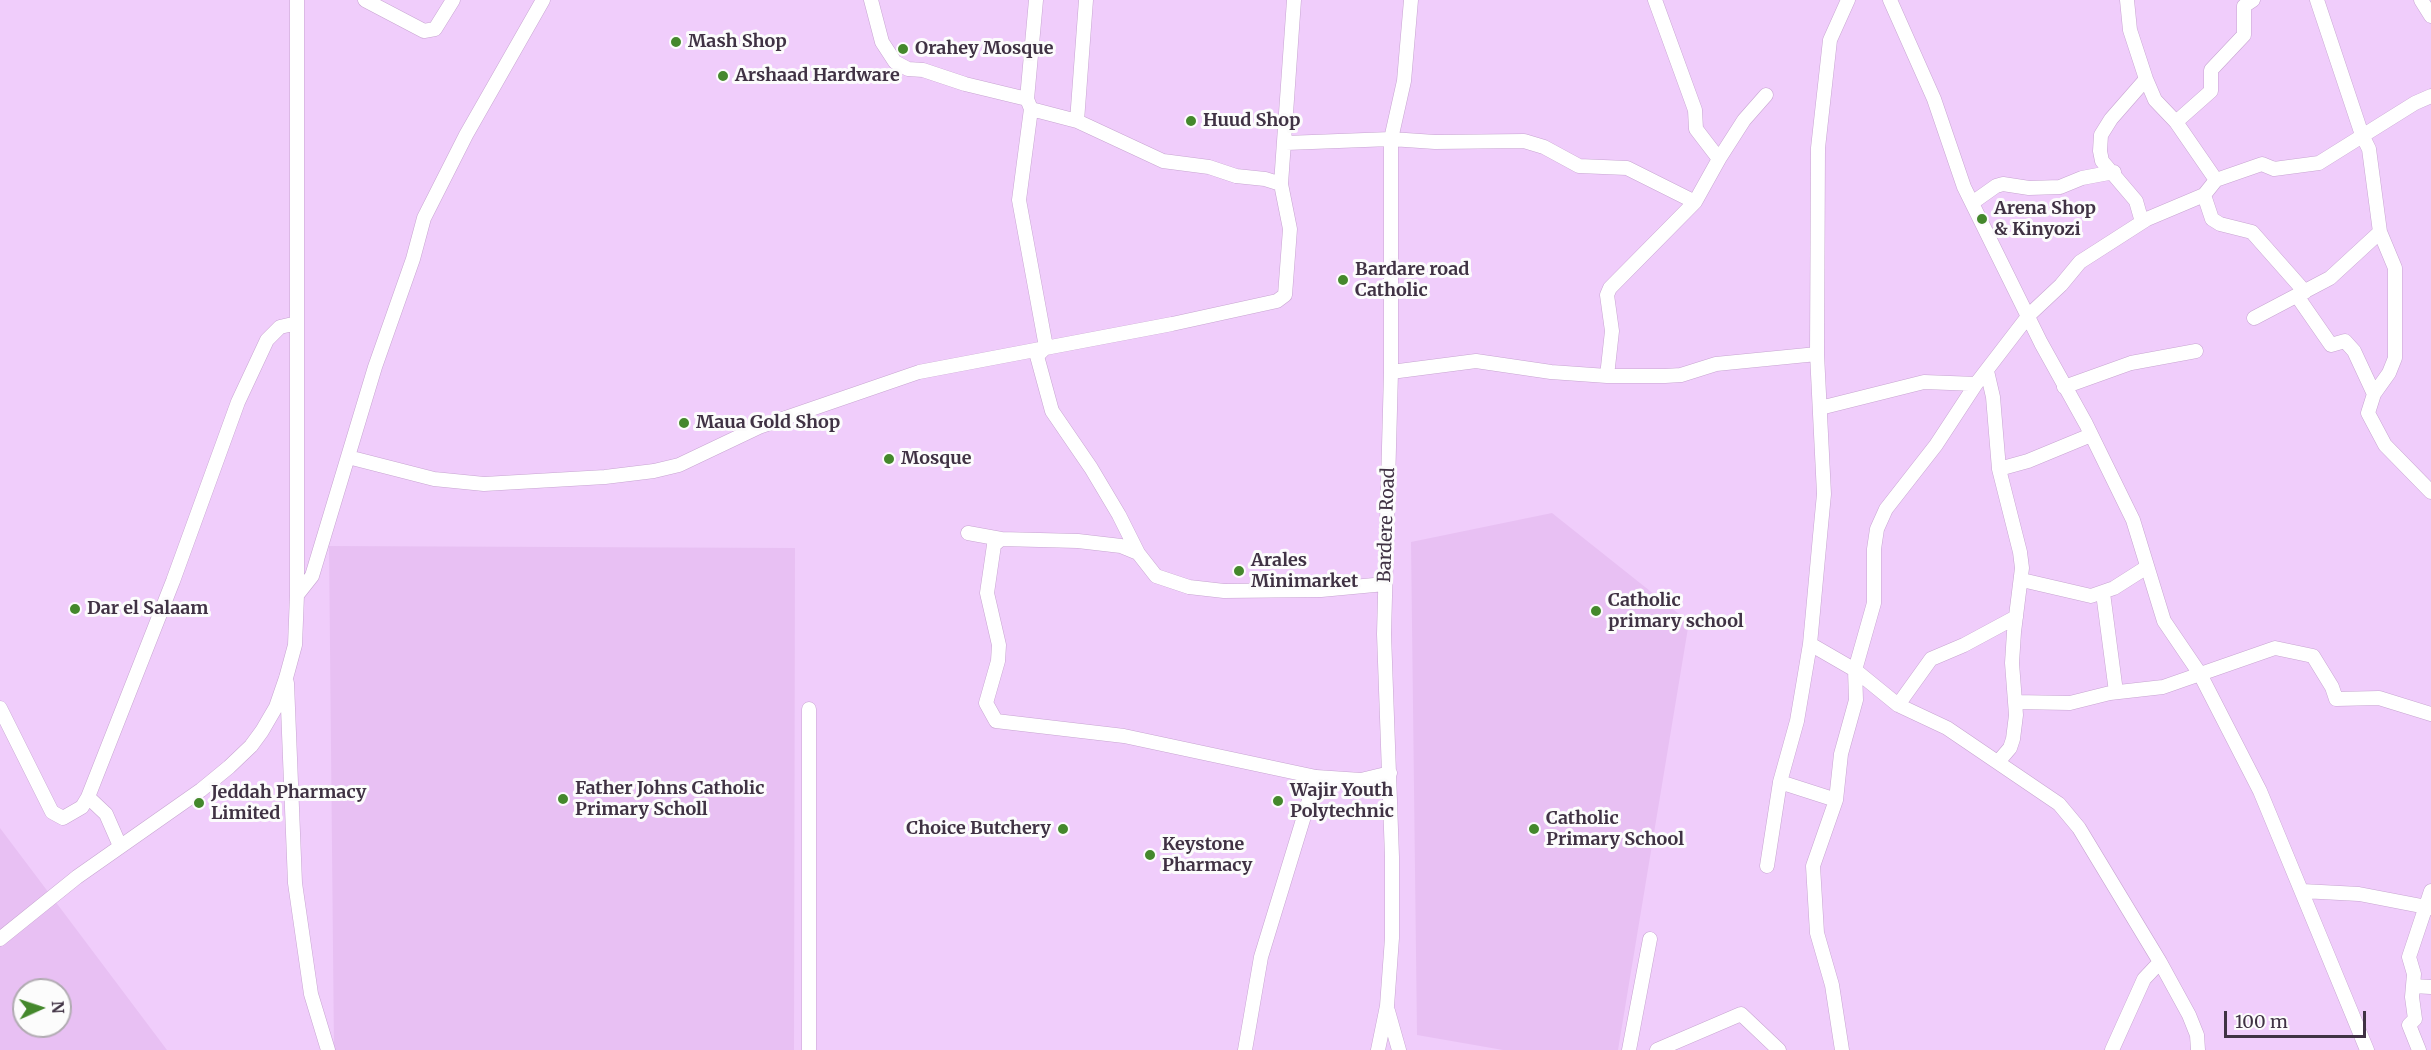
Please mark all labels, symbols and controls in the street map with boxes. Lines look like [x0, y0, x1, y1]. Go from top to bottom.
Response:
place label: Mash Shop [688, 31, 787, 53]
marker: Mash Shop [669, 35, 683, 49]
place label: Orahey Mosque [915, 38, 1053, 60]
marker: Orahey Mosque [896, 42, 910, 56]
place label: Arshaad Hardware [735, 65, 900, 87]
marker: Arshaad Hardware [716, 69, 730, 83]
place label: Huud Shop [1203, 110, 1300, 132]
marker: Huud Shop [1184, 114, 1198, 128]
place label: Arena Shop & Kinyozi [1994, 198, 2096, 240]
marker: Arena Shop & Kinyozi [1975, 212, 1989, 226]
place label: Bardare road Catholic [1355, 259, 1469, 302]
marker: Bardare road Catholic [1336, 273, 1350, 287]
place label: Maua Gold Shop [696, 412, 840, 434]
marker: Maua Gold Shop [677, 416, 691, 430]
place label: Mosque [901, 448, 971, 470]
marker: Mosque [882, 452, 896, 466]
street label: Bardere Road [1374, 467, 1400, 583]
place label: Arales Minimarket [1251, 550, 1358, 592]
marker: Arales Minimarket [1232, 564, 1246, 578]
place label: Catholic primary school [1608, 590, 1744, 632]
place label: Dar el Salaam [87, 598, 208, 620]
marker: Dar el Salaam [68, 602, 82, 616]
marker: Catholic primary school [1589, 604, 1603, 618]
place label: Father Johns Catholic Primary Scholl [575, 778, 764, 820]
place label: Wajir Youth Polytechnic [1290, 780, 1394, 822]
place label: Jeddah Pharmacy Limited [211, 782, 366, 824]
marker: Father Johns Catholic Primary Scholl [556, 792, 570, 806]
marker: Wajir Youth Polytechnic [1271, 794, 1285, 808]
marker: Jeddah Pharmacy Limited [192, 796, 206, 810]
place label: Catholic Primary School [1546, 808, 1684, 850]
place label: Choice Butchery [906, 818, 1051, 840]
marker: Choice Butchery [1056, 822, 1070, 836]
marker: Catholic Primary School [1527, 822, 1541, 836]
place label: Keystone Pharmacy [1162, 834, 1252, 876]
marker: Keystone Pharmacy [1143, 848, 1157, 862]
north arrow [12, 978, 72, 1038]
scale bar [2227, 999, 2370, 1037]
text: N [48, 1000, 68, 1014]
text: 100 m [2235, 1010, 2288, 1033]

